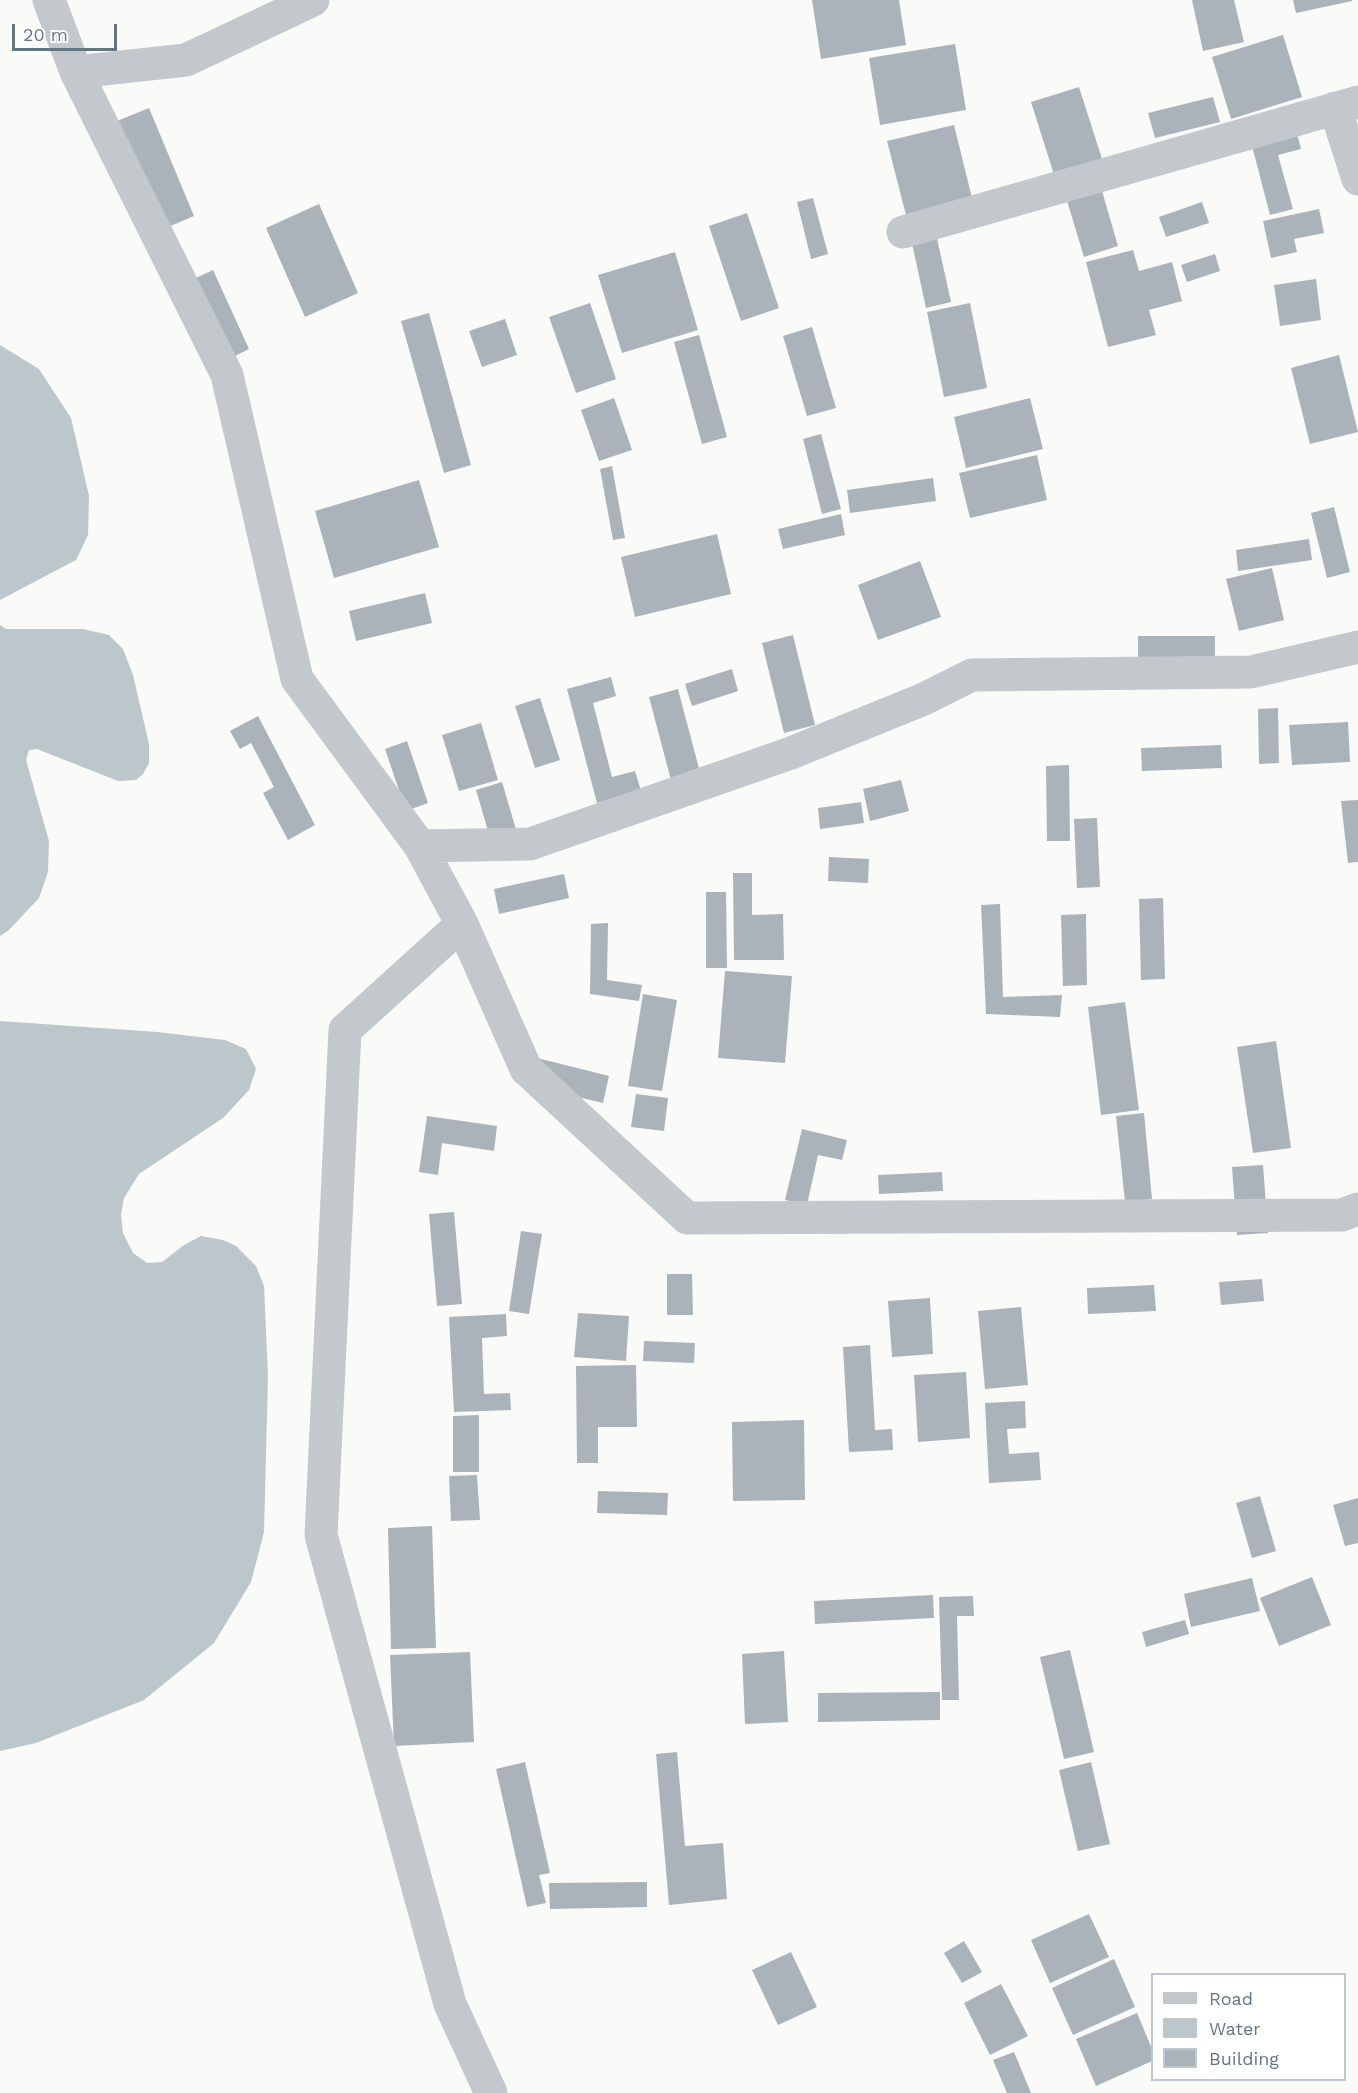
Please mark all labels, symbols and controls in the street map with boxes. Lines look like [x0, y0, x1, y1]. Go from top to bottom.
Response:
scale bar [15, 12, 120, 50]
text: 20 m [23, 24, 68, 45]
legend [1151, 1973, 1346, 2081]
text: Road [1209, 1988, 1253, 2009]
text: Water [1209, 2018, 1261, 2039]
text: Building [1209, 2048, 1279, 2069]

